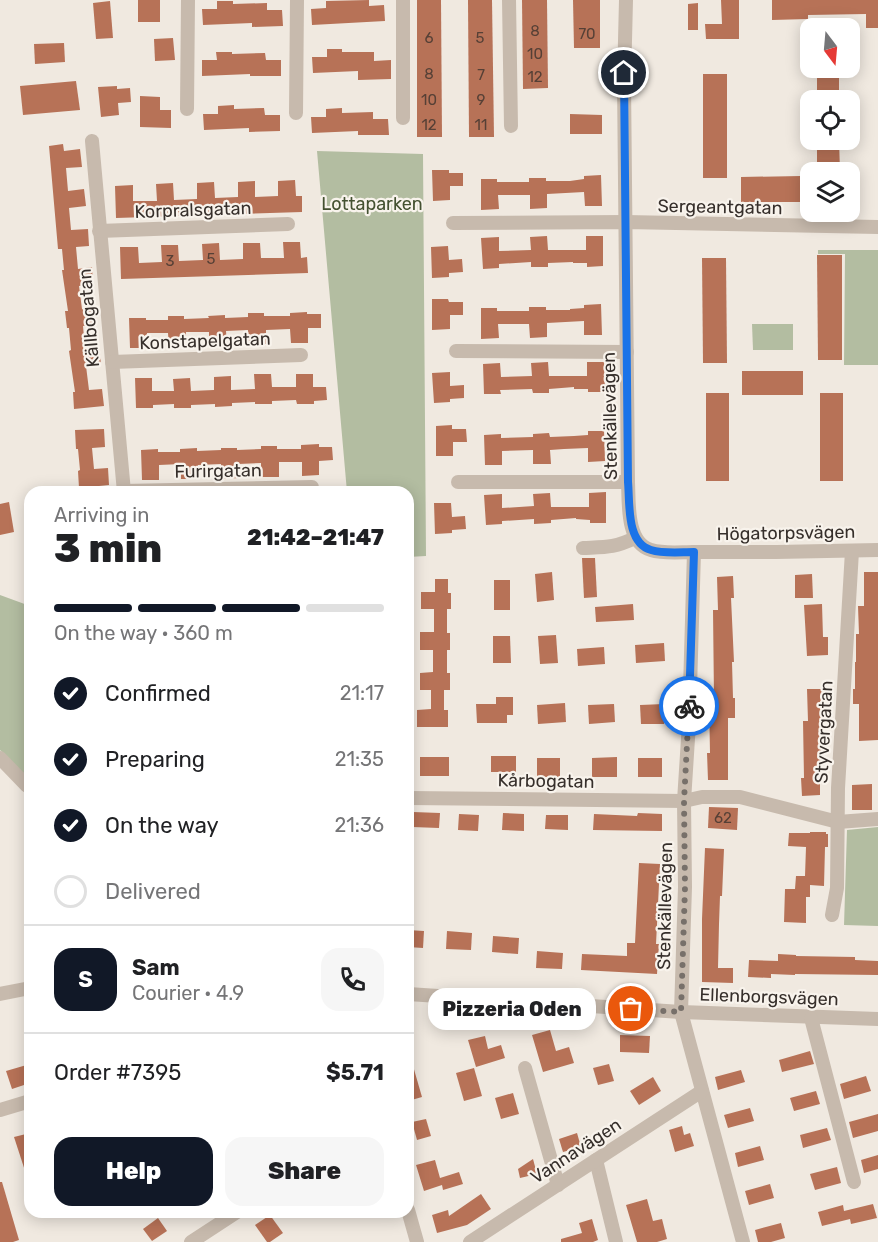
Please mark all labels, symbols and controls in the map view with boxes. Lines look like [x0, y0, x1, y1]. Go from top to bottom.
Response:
north arrow [800, 18, 860, 78]
map controls [800, 18, 860, 222]
house number: 8 [530, 22, 540, 40]
house number: 70 [578, 25, 596, 43]
house number: 6 [424, 29, 434, 47]
house number: 5 [476, 29, 485, 47]
house number: 10 [527, 45, 543, 63]
pin [598, 47, 649, 98]
icon: home [607, 56, 640, 89]
house number: 8 [424, 65, 434, 83]
house number: 7 [477, 66, 485, 84]
house number: 12 [527, 68, 543, 86]
button: locate [800, 90, 860, 150]
house number: 10 [421, 91, 437, 109]
house number: 9 [477, 91, 486, 109]
house number: 12 [421, 116, 437, 134]
house number: 11 [475, 116, 487, 134]
button: layers [800, 162, 860, 222]
park label: Lottaparken [321, 193, 423, 215]
street label: Sergeantgatan [657, 195, 783, 219]
street label: Korpralsgatan [134, 197, 252, 223]
house number: 5 [207, 250, 216, 268]
house number: 3 [165, 252, 175, 270]
street label: Källbogatan [74, 268, 104, 368]
street label: Konstapelgatan [139, 328, 271, 354]
street label: Stenkällevägen [598, 352, 622, 480]
street label: Furirgatan [174, 459, 262, 483]
text: Arriving in [54, 503, 149, 527]
street label: Högatorpsvägen [716, 521, 856, 545]
text: 21:42–21:47 [247, 524, 384, 551]
text: 3 min [54, 526, 162, 572]
text: On the way · 360 m [54, 621, 233, 645]
courier [659, 676, 719, 736]
icon: check [54, 677, 87, 710]
text: Confirmed [105, 680, 211, 707]
street label: Styvergatan [810, 680, 838, 784]
text: 21:17 [340, 681, 384, 705]
icon: bike [673, 690, 706, 723]
icon: check [54, 743, 87, 776]
text: Preparing [105, 746, 205, 773]
text: 21:35 [335, 747, 384, 771]
street label: Kårbogatan [497, 769, 595, 793]
icon: check [54, 809, 87, 842]
house number: 62 [714, 809, 732, 827]
text: On the way [105, 812, 219, 839]
text: 21:36 [335, 813, 384, 837]
street label: Stenkällevägen [653, 842, 677, 970]
text: Delivered [105, 878, 201, 905]
button: phone [321, 948, 384, 1011]
text: Sam [132, 954, 180, 981]
text: S [78, 966, 93, 993]
text: Courier · 4.9 [132, 981, 244, 1005]
pin [605, 983, 656, 1034]
street label: Ellenborgsvägen [699, 984, 839, 1010]
callout: Pizzeria Oden [427, 988, 595, 1030]
icon: bag [614, 992, 647, 1025]
text: Pizzeria Oden [442, 997, 582, 1021]
text: Order #7395 [54, 1059, 181, 1086]
text: $5.71 [326, 1059, 384, 1086]
street label: Vannavägen [527, 1114, 625, 1188]
button: Help [54, 1137, 213, 1206]
button: Share [225, 1137, 384, 1206]

